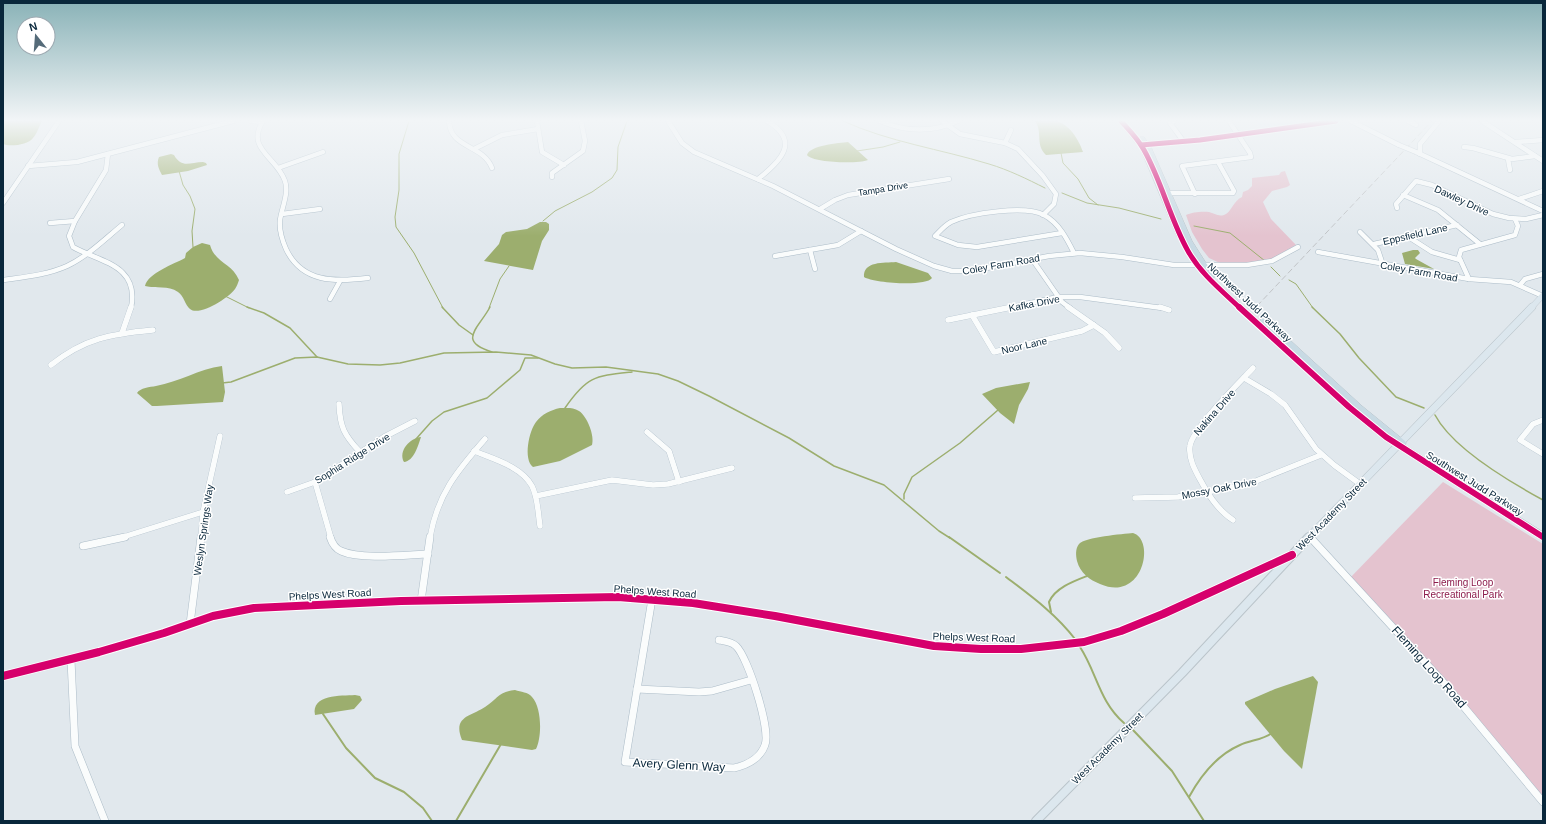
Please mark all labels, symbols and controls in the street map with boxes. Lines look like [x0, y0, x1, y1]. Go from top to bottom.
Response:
north arrow [16, 16, 56, 56]
text: N [28, 20, 39, 33]
street label: Tampa Drive [857, 180, 909, 198]
street label: Dawley Drive [1433, 183, 1491, 218]
street label: Eppsfield Lane [1382, 222, 1449, 247]
street label: Coley Farm Road [962, 252, 1041, 277]
street label: Coley Farm Road [1379, 259, 1458, 284]
street label: Northwest Judd Parkway [1205, 261, 1294, 344]
street label: Kafka Drive [1008, 293, 1061, 314]
street label: Noor Lane [1000, 335, 1049, 356]
street label: Nakina Drive [1191, 387, 1238, 438]
street label: Sophia Ridge Drive [313, 431, 392, 486]
street label: Southwest Judd Parkway [1424, 449, 1525, 518]
street label: Mossy Oak Drive [1181, 476, 1258, 501]
street label: West Academy Street [1294, 476, 1369, 553]
street label: Weslyn Springs Way [192, 484, 215, 576]
park label: Fleming Loop Recreational Park [1423, 577, 1504, 600]
street label: Phelps West Road [613, 583, 697, 600]
street label: Phelps West Road [288, 587, 372, 602]
street label: Fleming Loop Road [1389, 623, 1469, 711]
street label: Phelps West Road [932, 631, 1015, 644]
street label: West Academy Street [1070, 710, 1145, 786]
street label: Avery Glenn Way [632, 756, 726, 774]

